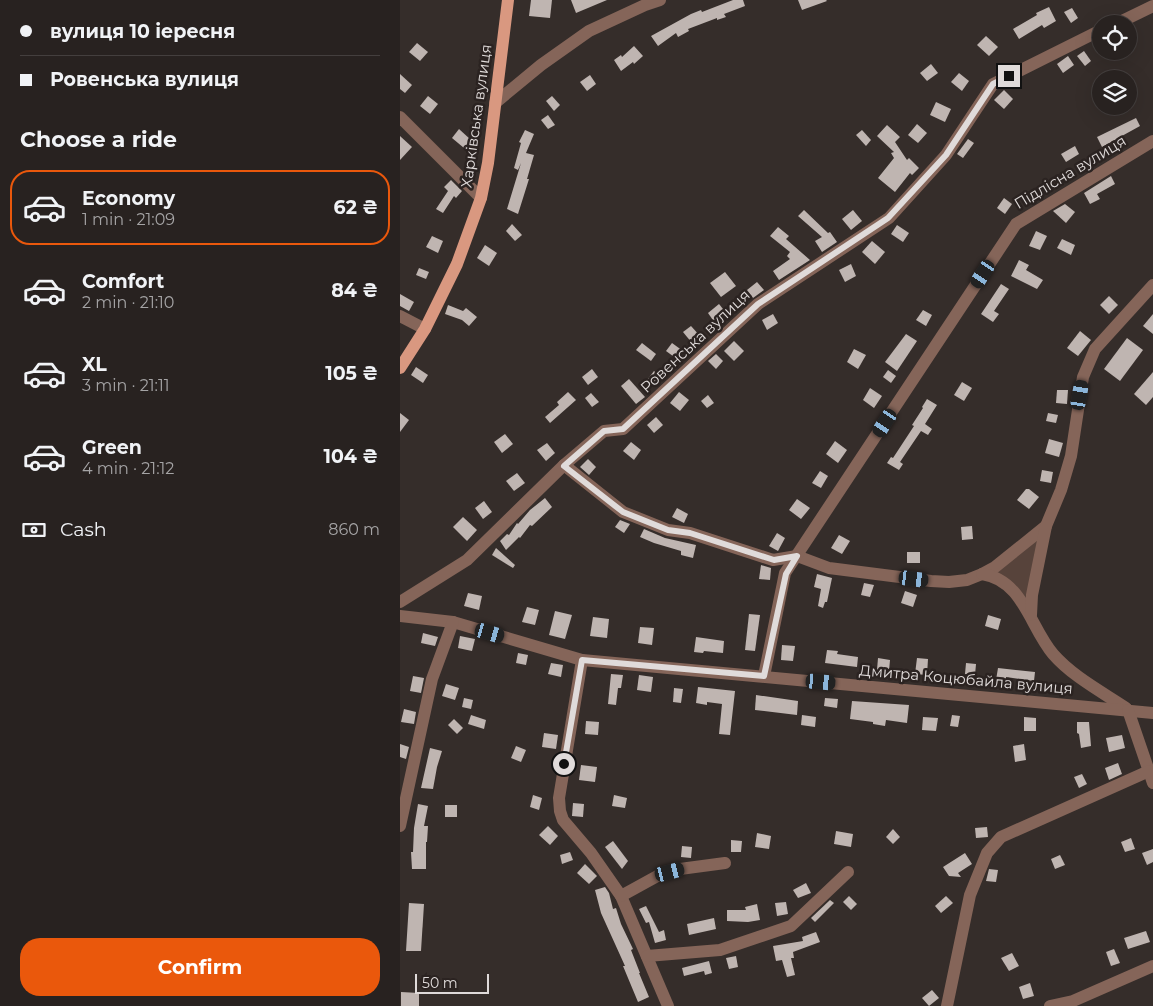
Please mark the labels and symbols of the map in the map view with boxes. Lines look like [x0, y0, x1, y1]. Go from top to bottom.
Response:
street label: Харківська вулиця [457, 43, 495, 189]
route end [998, 65, 1020, 87]
street label: Підлісна вулиця [1011, 131, 1129, 213]
car [968, 257, 997, 291]
street label: Ровенська вулиця [636, 285, 754, 397]
car [1070, 379, 1089, 411]
car [870, 406, 899, 440]
car [898, 570, 929, 588]
car [473, 622, 506, 644]
street label: Дмитра Коцюбайла вулиця [858, 660, 1074, 698]
car [805, 673, 836, 691]
route start [553, 753, 575, 775]
car [653, 861, 686, 883]
scale bar [415, 971, 489, 994]

